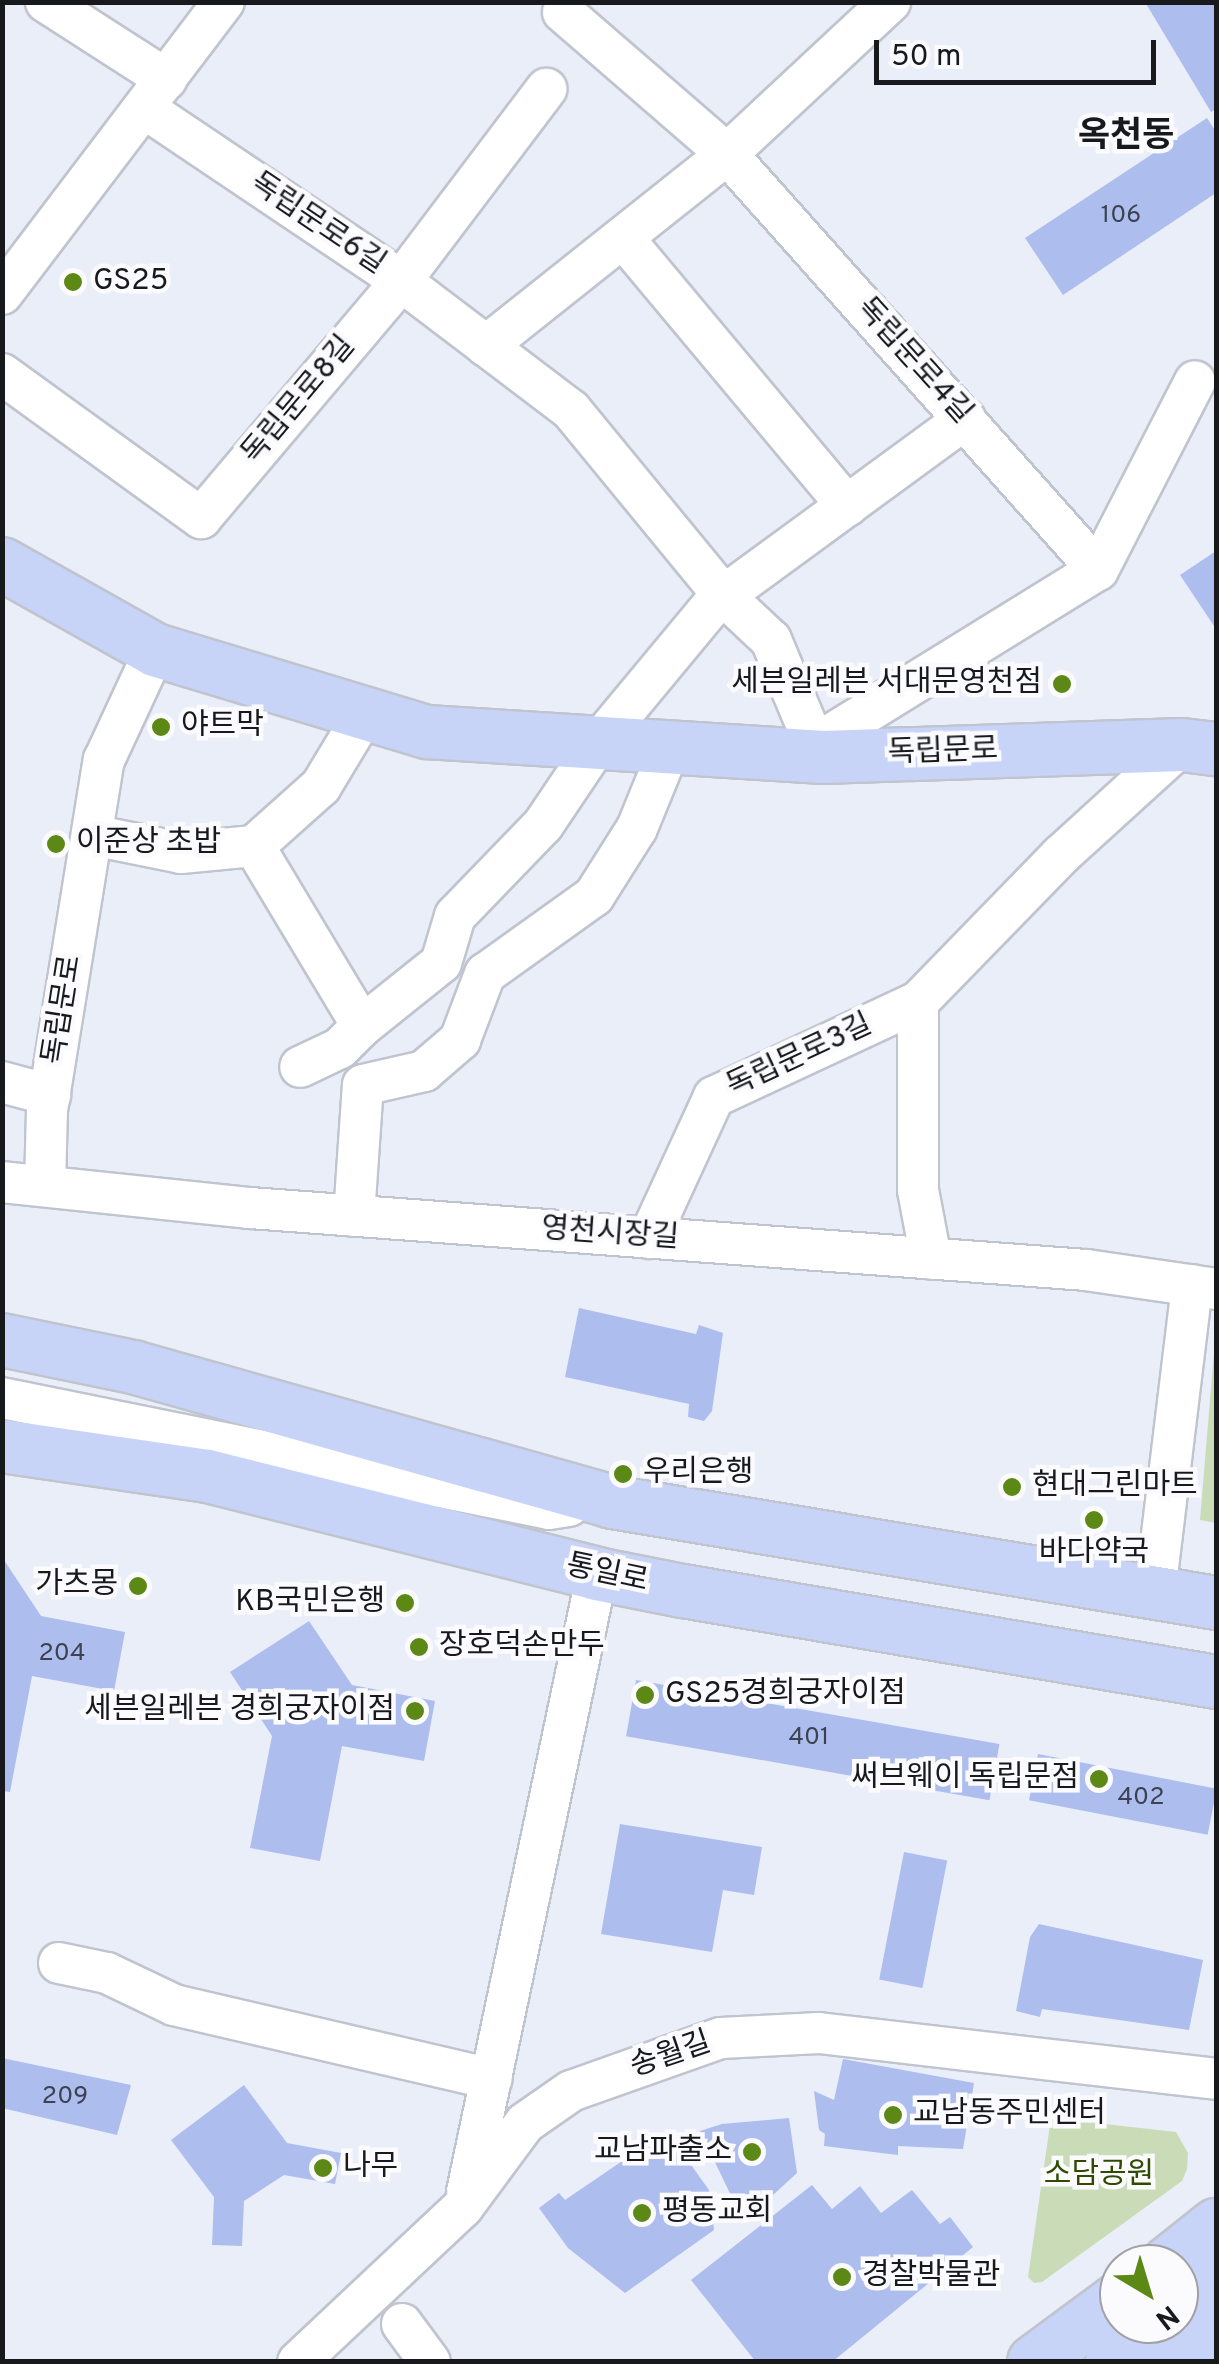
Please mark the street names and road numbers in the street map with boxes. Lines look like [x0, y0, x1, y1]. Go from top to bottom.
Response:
street label: 독립문로6길 [242, 166, 392, 284]
street label: 독립문로4길 [847, 292, 979, 432]
street label: 독립문로8길 [236, 330, 364, 472]
street label: 독립문로 [887, 733, 999, 773]
street label: 독립문로 [38, 953, 90, 1067]
street label: 독립문로3길 [722, 1008, 878, 1106]
street label: 영천시장길 [540, 1212, 680, 1258]
street label: 통일로 [563, 1549, 651, 1601]
street label: 송월길 [626, 2026, 716, 2086]

